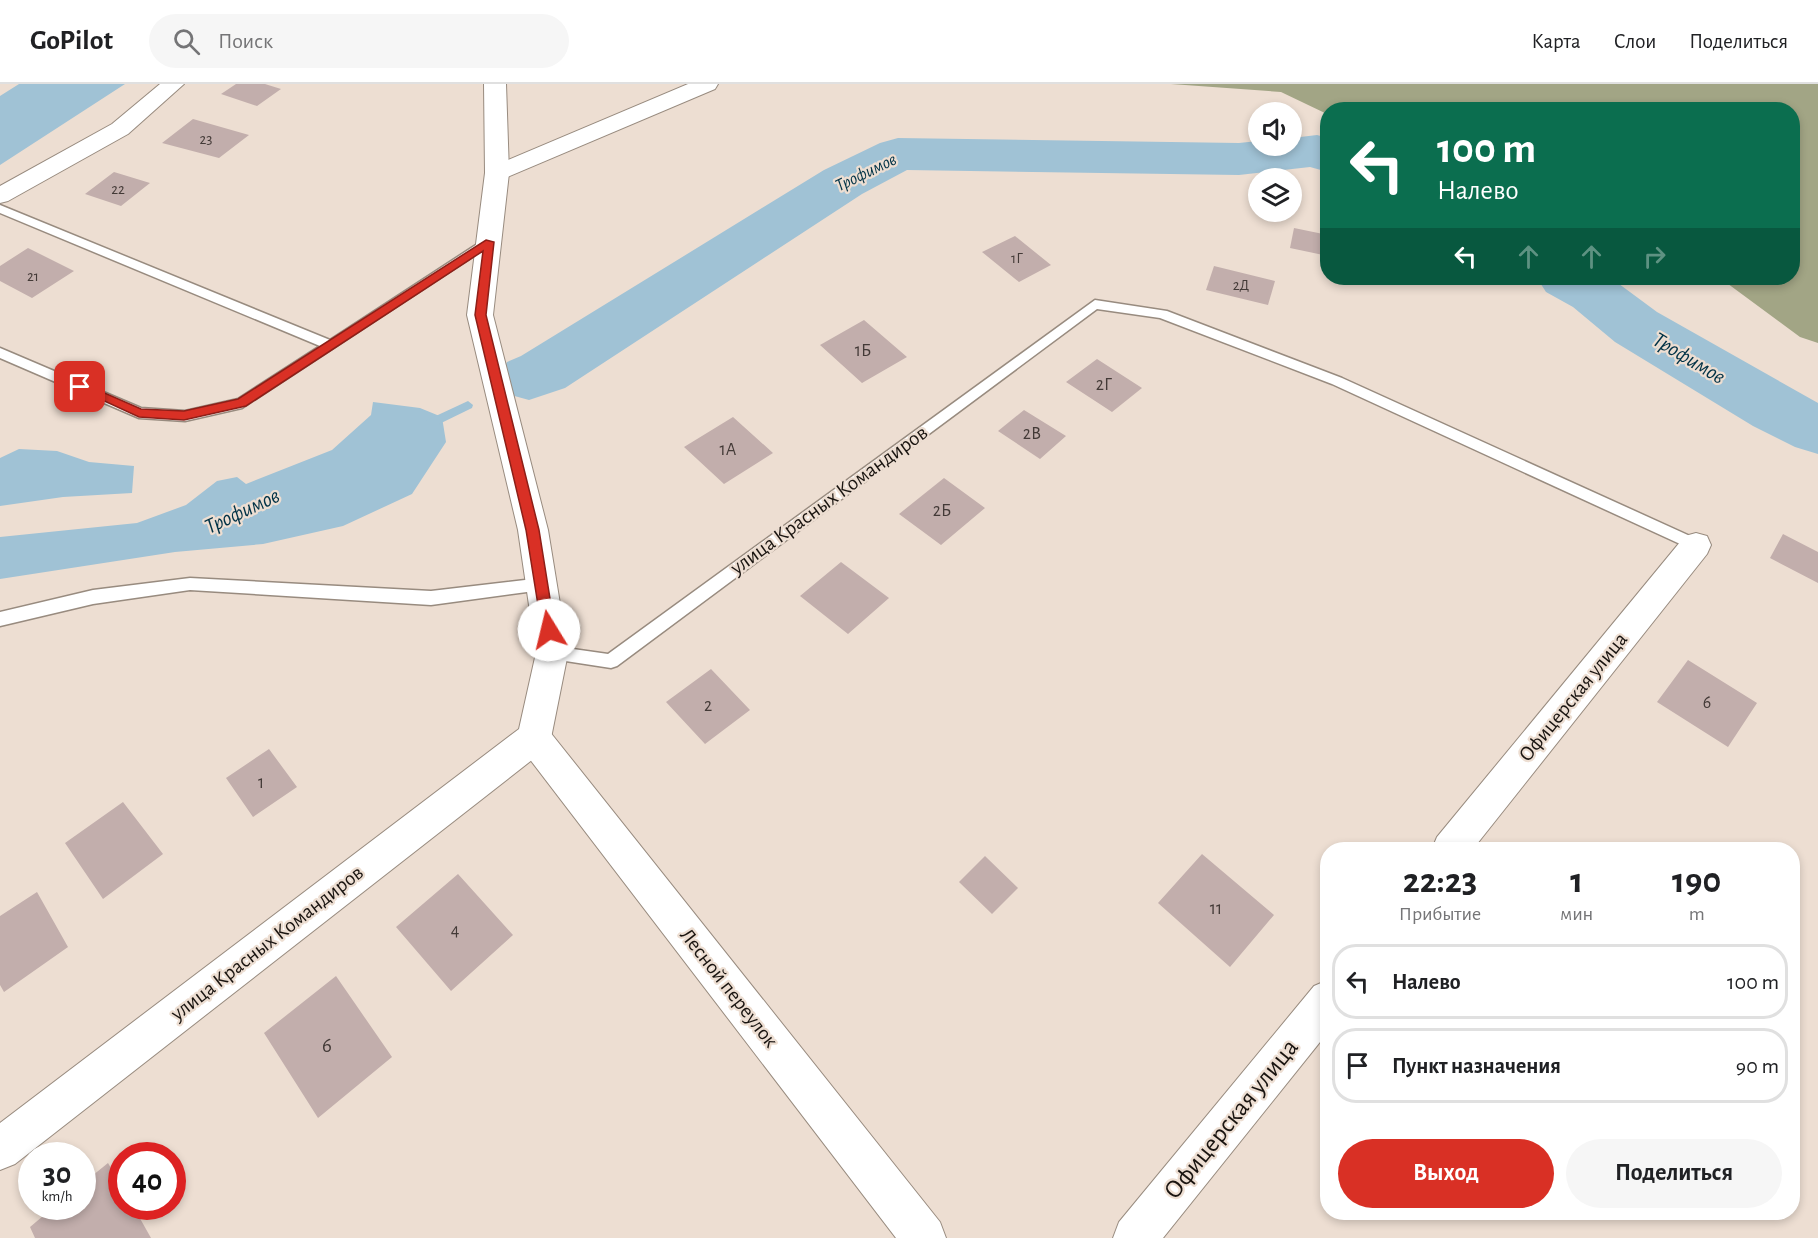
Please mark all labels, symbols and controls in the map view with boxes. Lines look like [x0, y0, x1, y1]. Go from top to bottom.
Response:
search box [149, 14, 569, 68]
icon: search [170, 25, 203, 58]
text: GoPilot [30, 27, 113, 55]
text: Поиск [218, 30, 273, 52]
text: Карта [1531, 31, 1581, 52]
text: Слои [1614, 31, 1656, 52]
text: Поделиться [1689, 31, 1788, 52]
map controls [1248, 102, 1302, 222]
button: sound [1248, 102, 1302, 156]
icon: left [1338, 126, 1416, 204]
text: 100 m [1437, 128, 1536, 170]
house number: 23 [199, 132, 213, 147]
water label: Трофимов [833, 151, 899, 195]
button: layers [1248, 168, 1302, 222]
text: Налево [1437, 177, 1519, 204]
house number: 22 [111, 182, 125, 197]
icon: left [1449, 240, 1482, 273]
icon: ahead [1512, 240, 1545, 273]
icon: ahead [1575, 240, 1608, 273]
icon: right [1638, 240, 1671, 273]
house number: 1Г [1011, 251, 1023, 266]
house number: 21 [27, 269, 39, 284]
house number: 2Д [1233, 278, 1250, 293]
water label: Трофимов [1649, 328, 1729, 389]
house number: 1Б [855, 342, 871, 360]
pin [54, 361, 105, 412]
icon: arrive [63, 370, 96, 403]
house number: 2Г [1096, 376, 1112, 394]
street label: улица Красных Командиров [726, 422, 931, 579]
house number: 2В [1023, 425, 1041, 443]
house number: 1А [720, 441, 737, 459]
water label: Трофимов [201, 484, 283, 539]
house number: 2Б [933, 502, 951, 520]
position arrow [517, 598, 581, 662]
street label: Офицерская улица [1515, 628, 1632, 766]
house number: 6 [1703, 694, 1711, 712]
house number: 2 [704, 697, 712, 715]
house number: 1 [258, 774, 264, 792]
street label: улица Красных Командиров [166, 862, 367, 1025]
text: 22:23 [1403, 863, 1477, 899]
text: 1 [1570, 863, 1583, 899]
text: 190 [1672, 863, 1721, 899]
house number: 11 [1210, 900, 1222, 918]
text: Прибытие [1399, 904, 1481, 924]
text: мин [1560, 904, 1593, 924]
text: m [1689, 904, 1705, 924]
house number: 4 [451, 922, 460, 940]
street label: Лесной переулок [676, 925, 782, 1052]
icon: left [1341, 965, 1374, 998]
text: Налево [1392, 971, 1461, 993]
text: 100 m [1727, 971, 1779, 993]
street label: Офицерская улица [1159, 1034, 1303, 1204]
house number: 6 [322, 1035, 332, 1056]
icon: arrive [1341, 1049, 1374, 1082]
text: Пункт назначения [1392, 1055, 1561, 1077]
text: 90 m [1736, 1055, 1779, 1077]
button: Выход [1338, 1139, 1554, 1208]
button: Поделиться [1566, 1139, 1782, 1208]
speed limit sign: 40 [108, 1142, 186, 1220]
text: 30 [43, 1159, 71, 1189]
text: km/h [42, 1189, 72, 1204]

